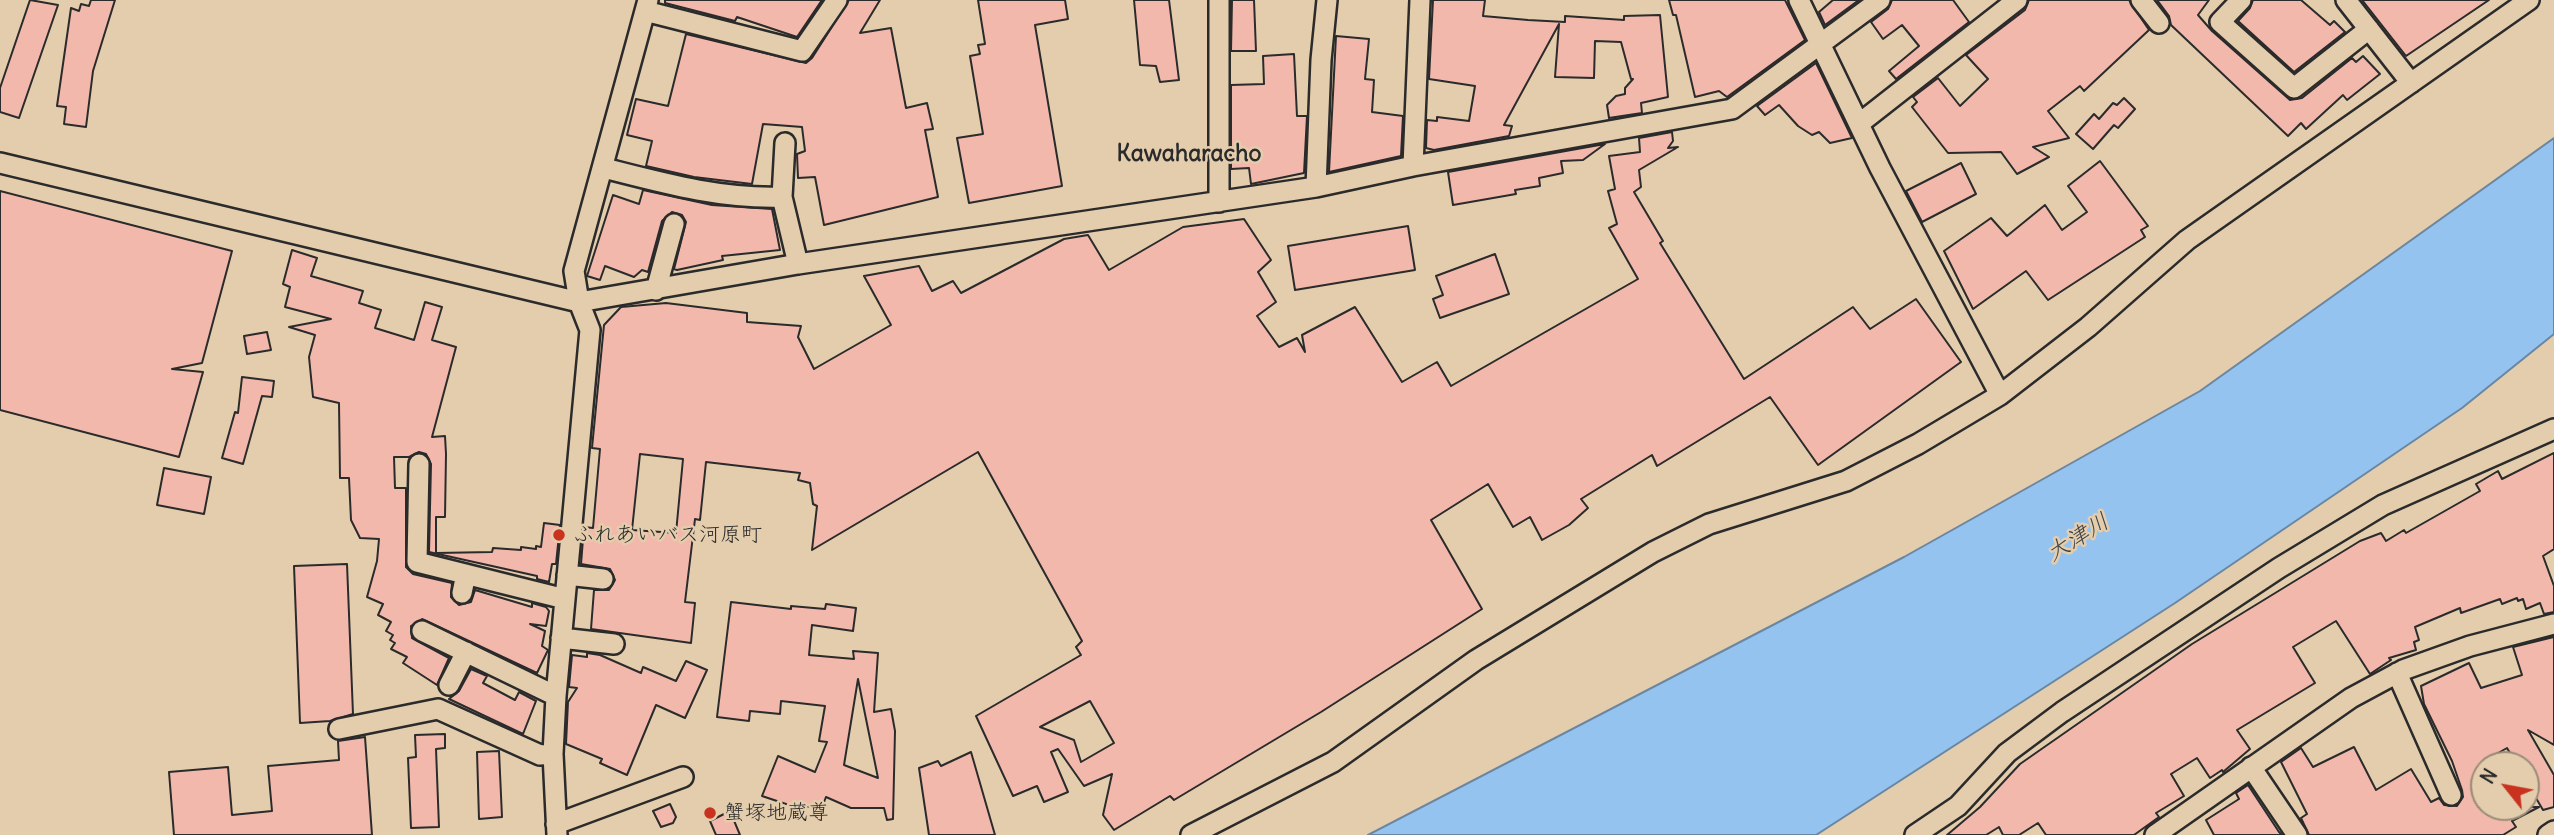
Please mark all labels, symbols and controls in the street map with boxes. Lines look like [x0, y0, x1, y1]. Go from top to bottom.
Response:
district label: Kawaharacho [1117, 140, 1261, 168]
water label: 大津川 [2041, 508, 2115, 568]
place label: ふれあいバス河原町 [573, 522, 762, 548]
marker: ふれあいバス河原町 [551, 527, 567, 543]
north arrow [2470, 751, 2540, 821]
text: N [2475, 764, 2502, 788]
place label: 蟹塚地蔵尊 [724, 800, 829, 826]
marker: 蟹塚地蔵尊 [702, 805, 718, 821]

